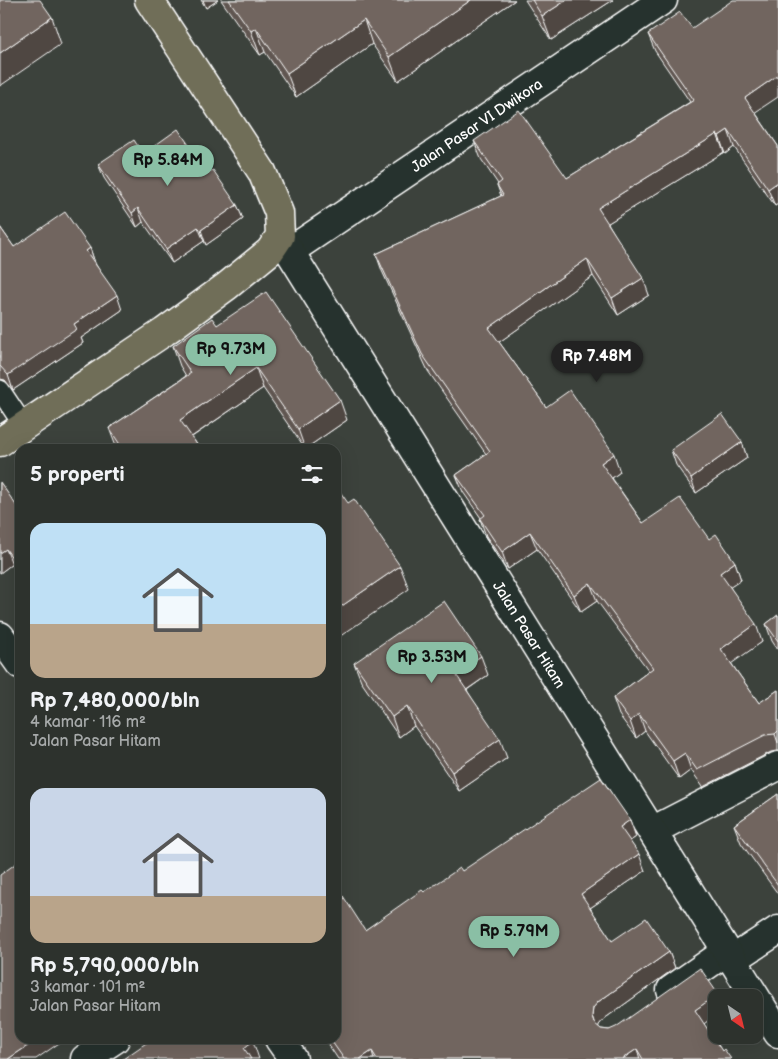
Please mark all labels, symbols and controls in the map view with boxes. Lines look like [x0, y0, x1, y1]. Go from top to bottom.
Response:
street label: Jalan Pasar VI Dwikora [407, 74, 546, 176]
pin: Rp 5.84M [116, 144, 220, 187]
text: Rp 5.84M [133, 151, 203, 170]
pin: Rp 9.73M [179, 334, 283, 376]
text: Rp 9.73M [196, 340, 266, 359]
pin: Rp 7.48M [545, 340, 649, 383]
text: Rp 7.48M [562, 347, 632, 366]
icon: filters [298, 460, 326, 488]
text: 5 properti [30, 462, 125, 487]
icon: home [133, 555, 223, 645]
street label: Jalan Pasar Hitam [489, 578, 570, 692]
pin: Rp 3.53M [380, 642, 484, 684]
text: Rp 3.53M [397, 648, 467, 667]
text: Rp 7,480,000/bln [30, 688, 200, 713]
text: 4 kamar · 116 m² [30, 713, 146, 732]
text: Jalan Pasar Hitam [30, 732, 161, 751]
icon: home [133, 820, 223, 910]
pin: Rp 5.79M [462, 916, 566, 958]
text: Rp 5.79M [479, 922, 549, 941]
text: Rp 5,790,000/bln [30, 953, 199, 978]
text: 3 kamar · 101 m² [30, 978, 146, 997]
north arrow [708, 989, 762, 1044]
map controls [708, 989, 763, 1044]
text: Jalan Pasar Hitam [30, 997, 161, 1016]

